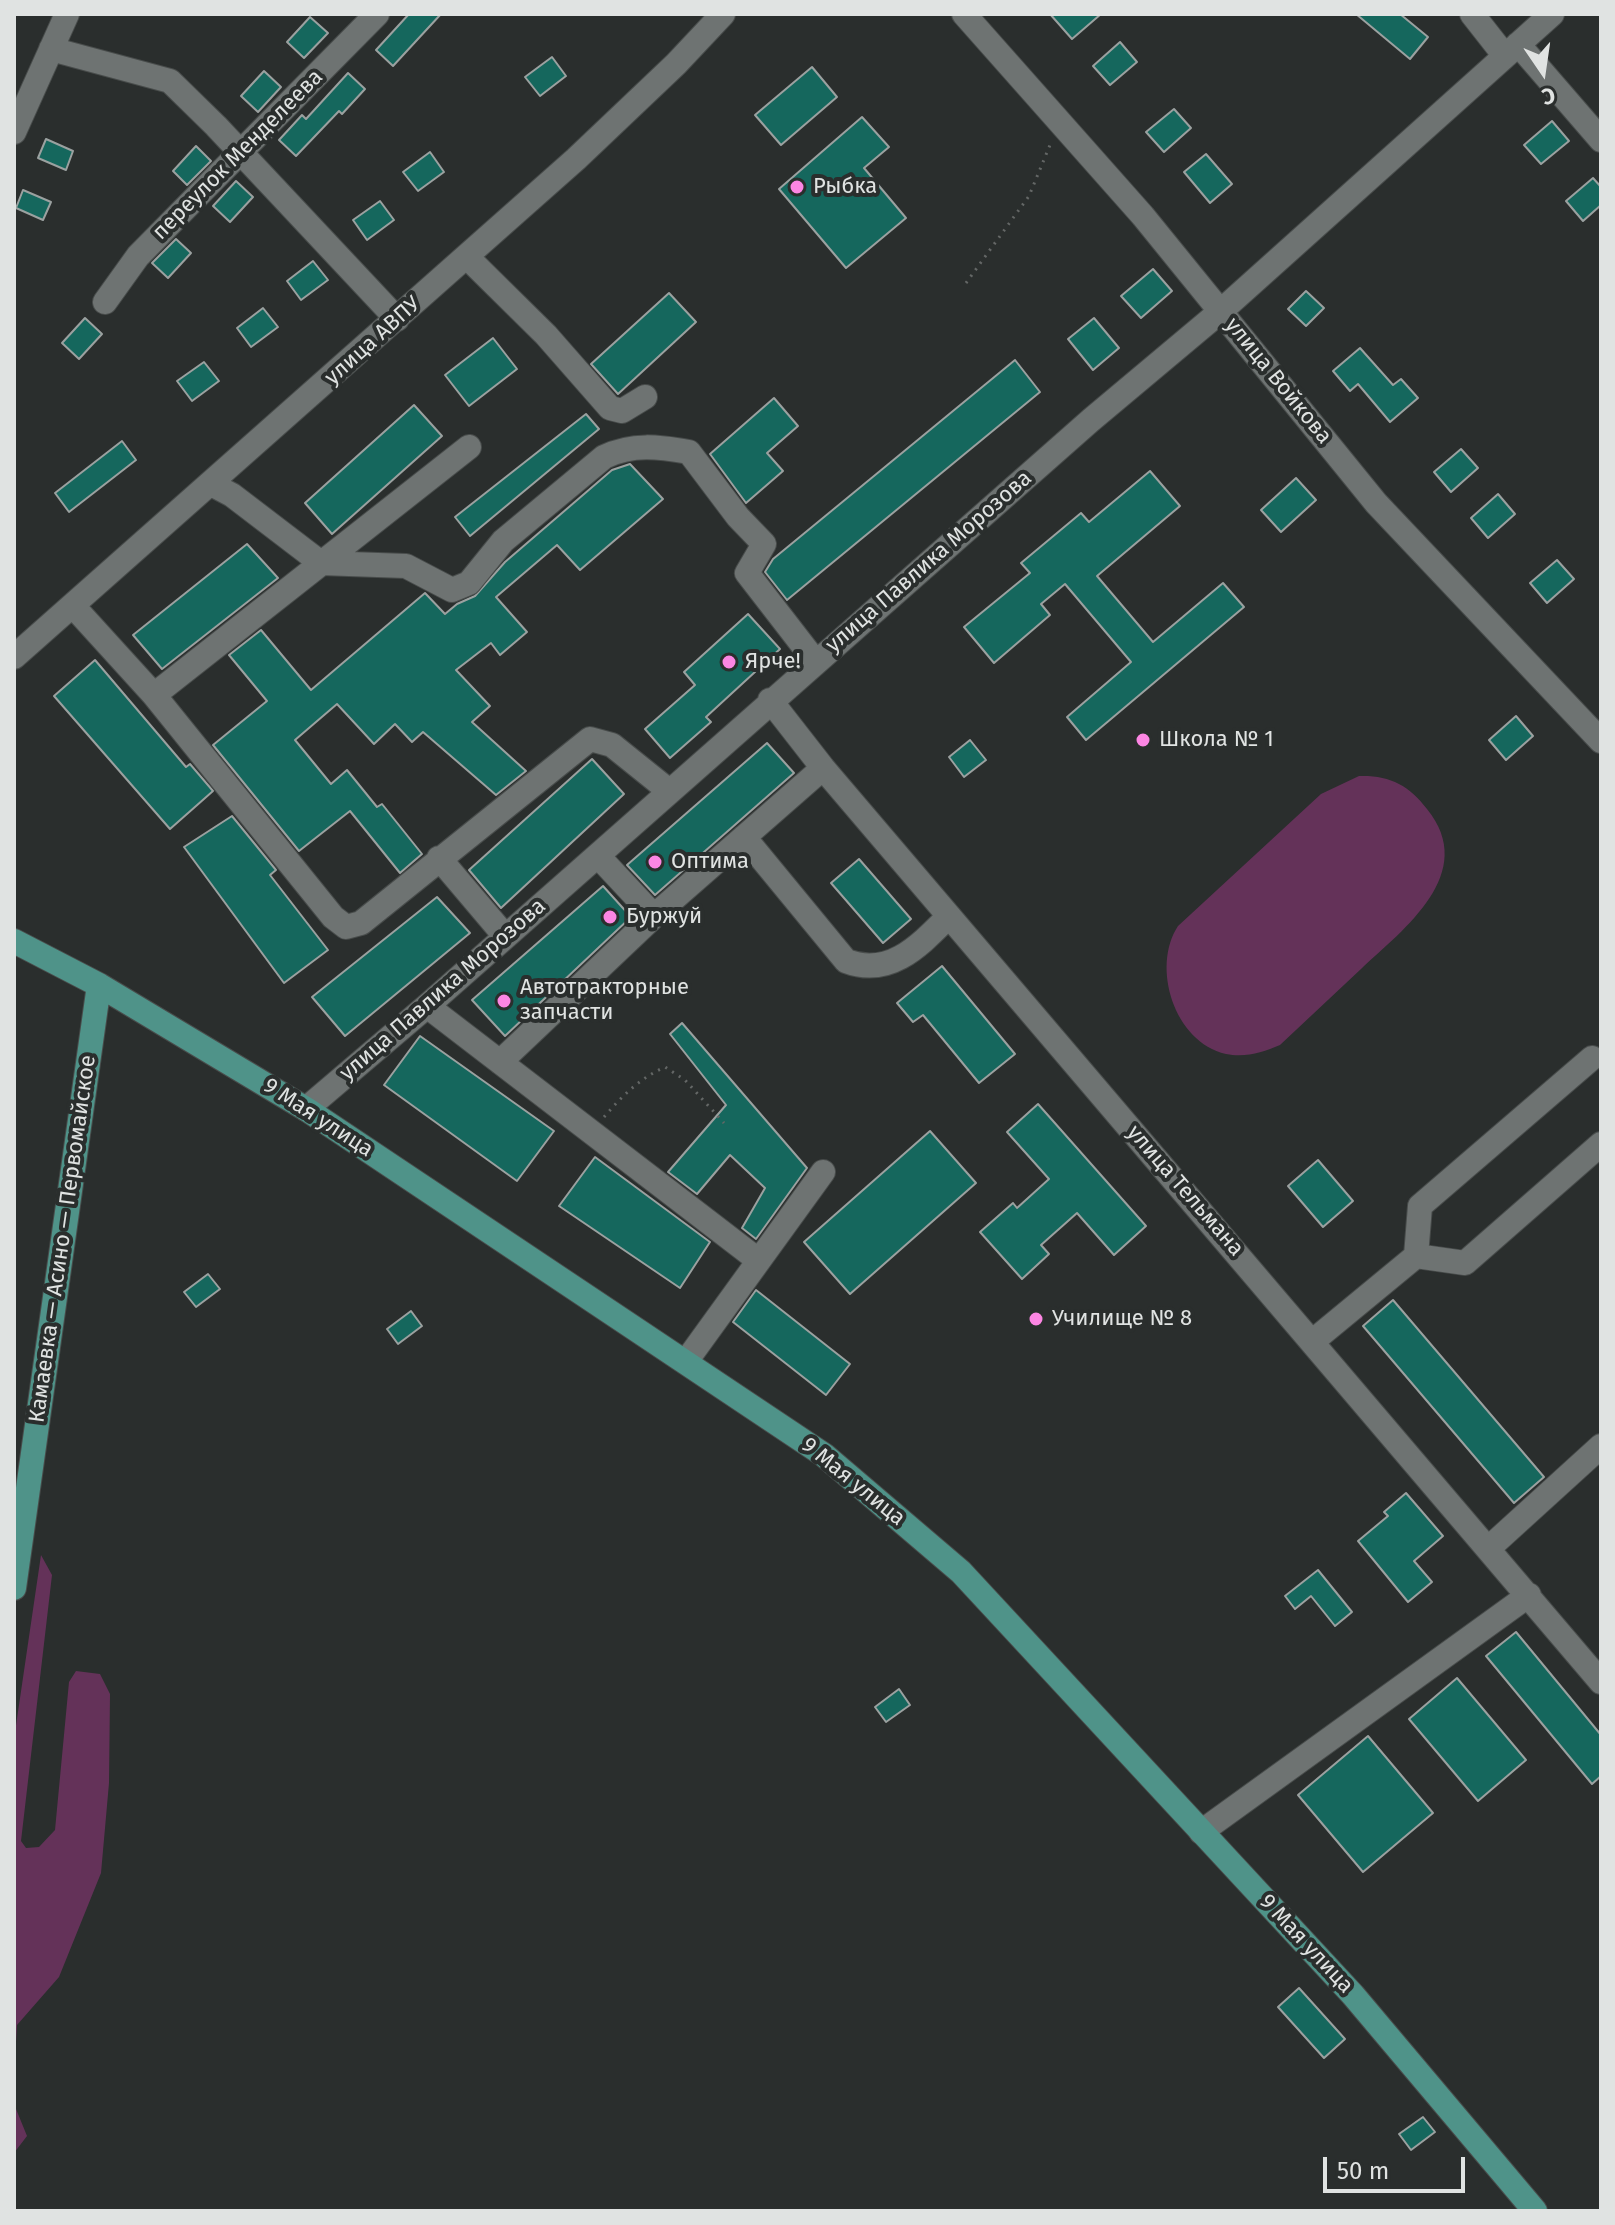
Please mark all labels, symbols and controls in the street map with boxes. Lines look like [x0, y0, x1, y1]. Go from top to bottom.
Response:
north arrow [1503, 32, 1583, 112]
street label: переулок Менделеева [147, 64, 329, 246]
text: С [1539, 81, 1558, 110]
place label: Рыбка [813, 174, 877, 200]
marker: Рыбка [788, 178, 806, 196]
street label: улица АВПУ [320, 291, 426, 391]
street label: улица Войкова [1219, 313, 1337, 449]
street label: улица Павлика Морозова [821, 465, 1037, 659]
place label: Ярче! [745, 649, 801, 675]
marker: Ярче! [720, 653, 738, 671]
place label: Школа № 1 [1159, 727, 1274, 753]
marker: Школа № 1 [1134, 731, 1152, 749]
place label: Оптима [671, 849, 749, 875]
marker: Оптима [646, 853, 664, 871]
street label: улица Павлика Морозова [335, 893, 551, 1087]
place label: Буржуй [626, 904, 702, 930]
marker: Буржуй [601, 908, 619, 926]
place label: Автотракторные запчасти [520, 975, 689, 1026]
marker: Автотракторные запчасти [495, 992, 513, 1010]
street label: Камаевка — Асино — Первомайское [24, 1054, 102, 1424]
street label: 9 Мая улица [258, 1073, 378, 1163]
street label: улица Тельмана [1121, 1120, 1249, 1262]
place label: Училище № 8 [1052, 1306, 1192, 1332]
marker: Училище № 8 [1027, 1310, 1045, 1328]
street label: 9 Мая улица [796, 1432, 910, 1532]
street label: 9 Мая улица [1253, 1889, 1359, 1999]
scale bar [1327, 2141, 1469, 2191]
text: 50 m [1337, 2157, 1389, 2185]

